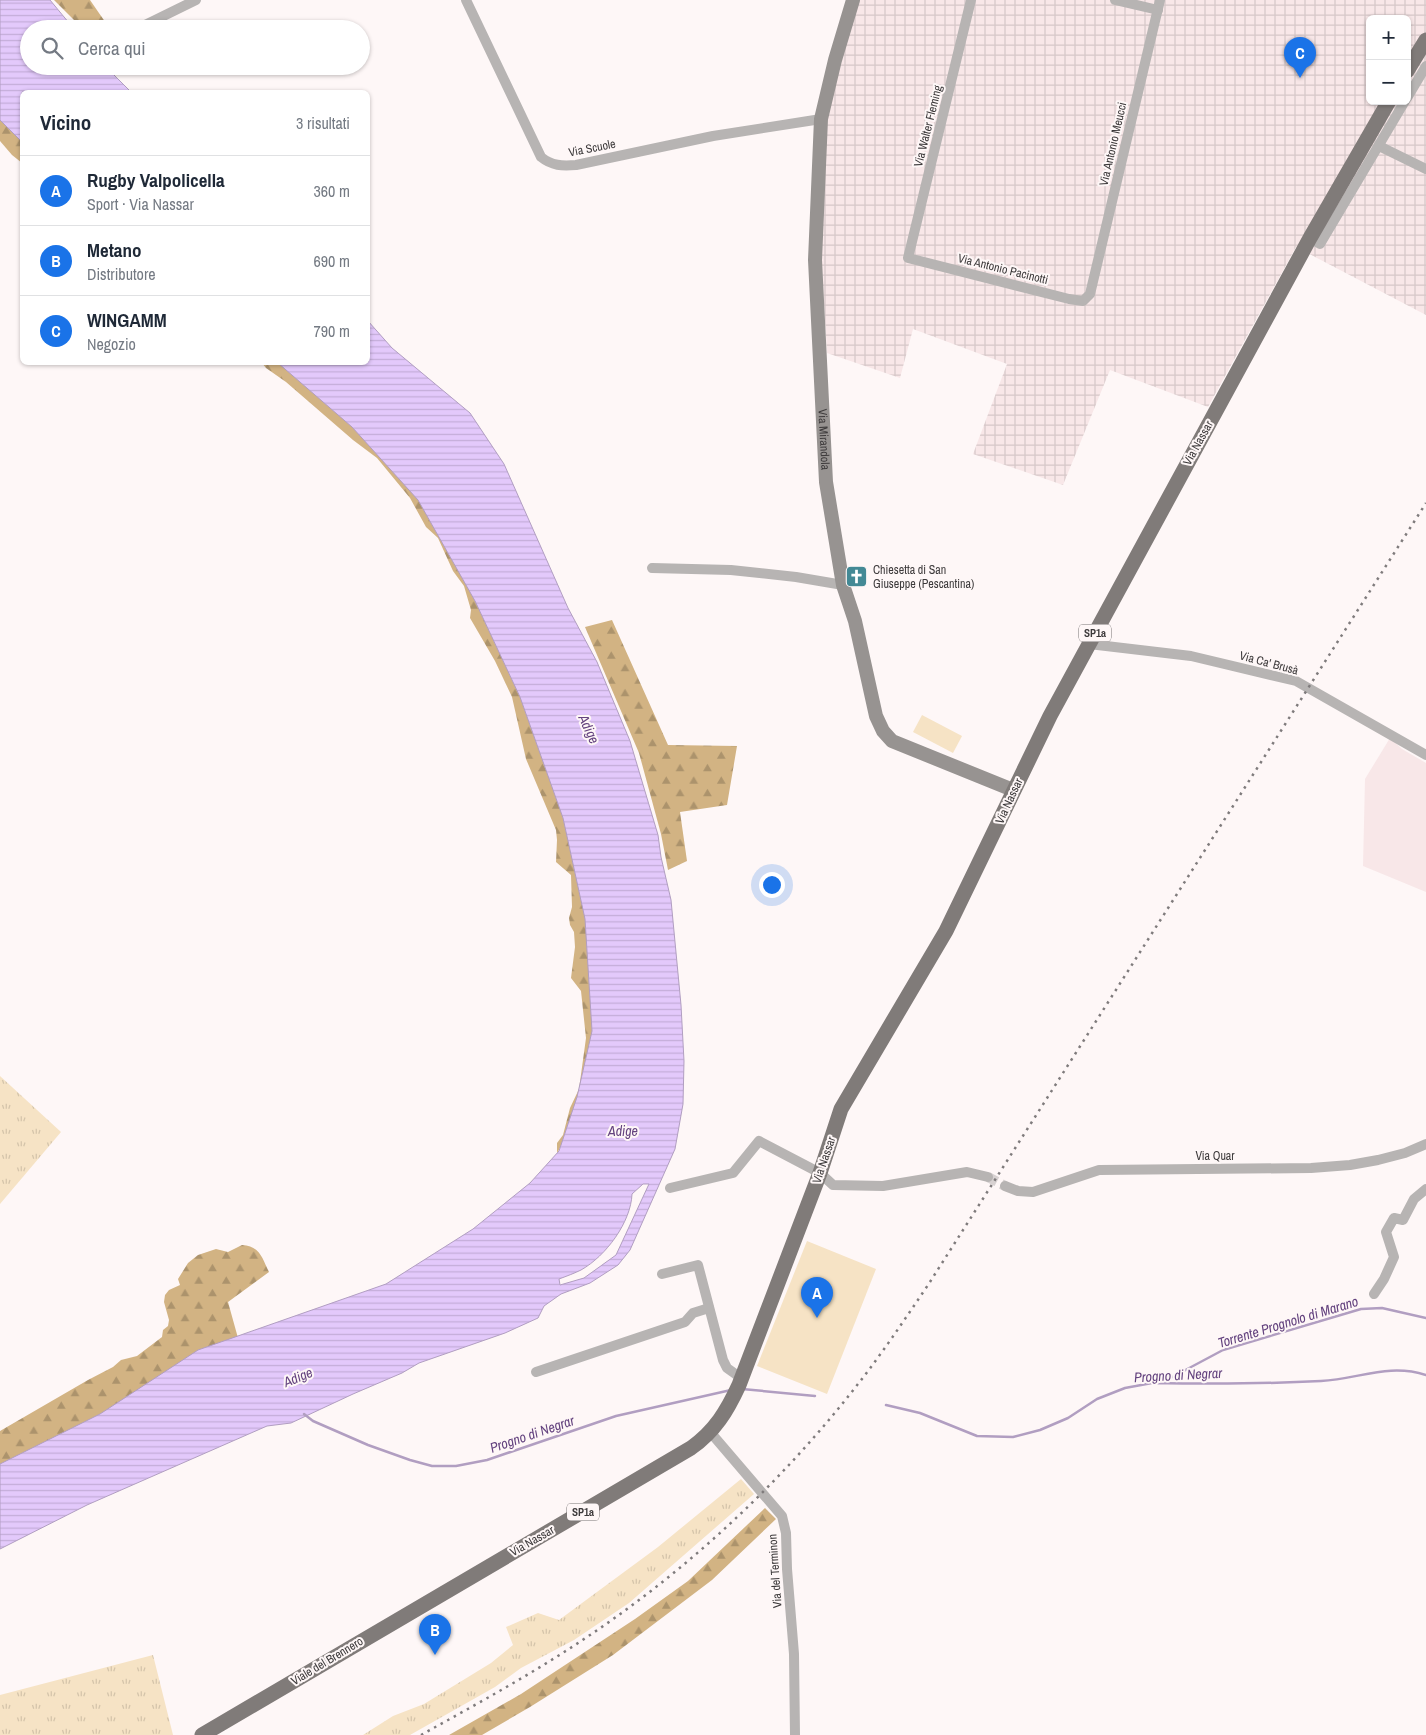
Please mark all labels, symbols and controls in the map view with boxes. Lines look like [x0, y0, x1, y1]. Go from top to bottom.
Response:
map controls [1366, 15, 1411, 105]
button: + [1366, 15, 1411, 60]
search box [20, 20, 370, 75]
icon: search [38, 34, 66, 62]
text: Cerca qui [78, 35, 146, 61]
pin: C [1284, 37, 1316, 78]
button: − [1366, 60, 1411, 105]
street label: Via Walter Fleming [910, 83, 946, 169]
street label: Via Antonio Meucci [1096, 101, 1130, 187]
text: Vicino [40, 108, 91, 137]
text: 3 risultati [296, 112, 350, 134]
street label: Via Scuole [567, 136, 617, 160]
text: Rugby Valpolicella [87, 167, 225, 193]
text: A [51, 180, 61, 202]
text: 360 m [314, 180, 350, 202]
text: Sport · Via Nassar [87, 193, 194, 215]
text: Metano [87, 237, 142, 263]
text: B [51, 250, 61, 272]
text: 690 m [314, 250, 350, 272]
street label: Via Antonio Pacinotti [956, 250, 1050, 288]
text: Distributore [87, 263, 156, 285]
text: WINGAMM [87, 307, 167, 333]
text: C [51, 320, 61, 342]
text: 790 m [314, 320, 350, 342]
text: Negozio [87, 333, 136, 355]
street label: Via Mirandola [814, 408, 833, 471]
street label: Via Nassar [1179, 417, 1217, 468]
place label: Chiesetta di San Giuseppe (Pescantina) [873, 562, 974, 592]
church icon: Chiesetta di San Giuseppe (Pescantina) [845, 565, 869, 589]
road number: SP1a [1079, 624, 1111, 641]
street label: Via Ca' Brusà [1238, 647, 1301, 679]
water label: Adige [574, 711, 603, 746]
street label: Via Nassar [991, 775, 1027, 826]
your location [759, 872, 785, 898]
water label: Adige [607, 1122, 638, 1140]
street label: Via Nassar [809, 1134, 840, 1186]
street label: Via Quar [1195, 1148, 1235, 1164]
pin: A [801, 1277, 833, 1318]
water label: Torrente Prognolo di Marano [1216, 1292, 1360, 1352]
water label: Adige [280, 1363, 315, 1391]
water label: Progno di Negrar [1134, 1364, 1224, 1386]
water label: Progno di Negrar [487, 1411, 578, 1457]
road number: SP1a [567, 1504, 599, 1520]
street label: Via Nassar [507, 1522, 558, 1560]
street label: Via del Terminon [764, 1534, 786, 1608]
pin: B [419, 1614, 451, 1655]
street label: Viale del Brennero [288, 1633, 366, 1689]

